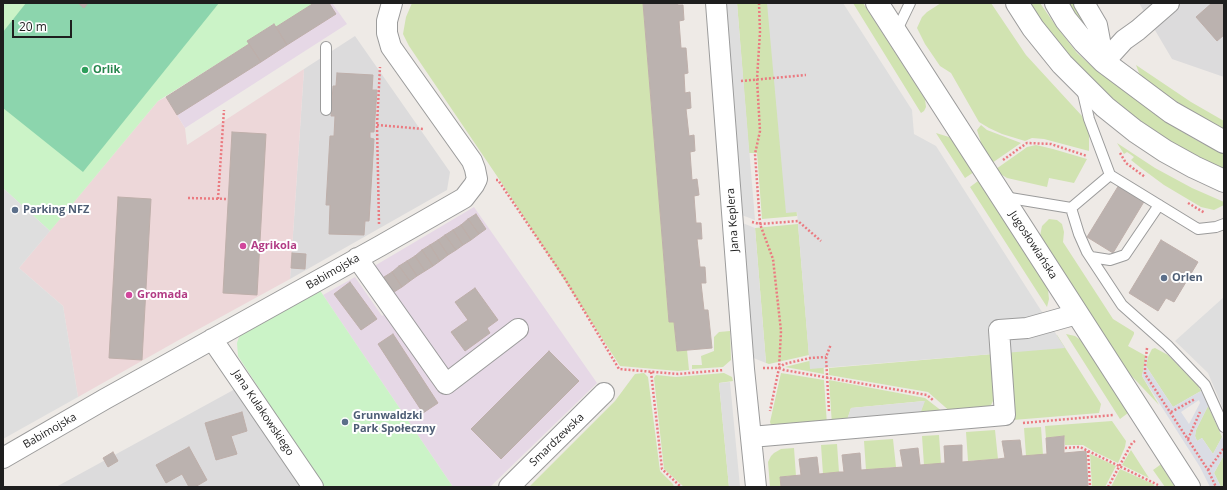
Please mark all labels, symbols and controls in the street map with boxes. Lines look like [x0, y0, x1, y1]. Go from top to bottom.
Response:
scale bar [14, 12, 74, 38]
text: 20 m [19, 18, 47, 35]
place label: Orlik [93, 63, 120, 77]
marker: Orlik [80, 65, 90, 75]
street label: Jana Keplera [724, 188, 742, 252]
place label: Parking NFZ [23, 203, 89, 217]
marker: Parking NFZ [10, 205, 20, 215]
street label: Jugosłowiańska [1006, 209, 1060, 281]
place label: Agrikola [251, 239, 297, 253]
marker: Agrikola [238, 241, 248, 251]
street label: Babimojska [304, 251, 362, 293]
place label: Orlen [1172, 271, 1203, 285]
marker: Orlen [1159, 273, 1169, 283]
place label: Gromada [137, 288, 188, 302]
marker: Gromada [124, 290, 134, 300]
street label: Jana Kułakowskiego [229, 368, 297, 458]
place label: Grunwaldzki Park Społeczny [353, 409, 435, 435]
street label: Babimojska [21, 410, 79, 452]
street label: Smardzewska [527, 411, 587, 469]
marker: Grunwaldzki Park Społeczny [340, 417, 350, 427]

